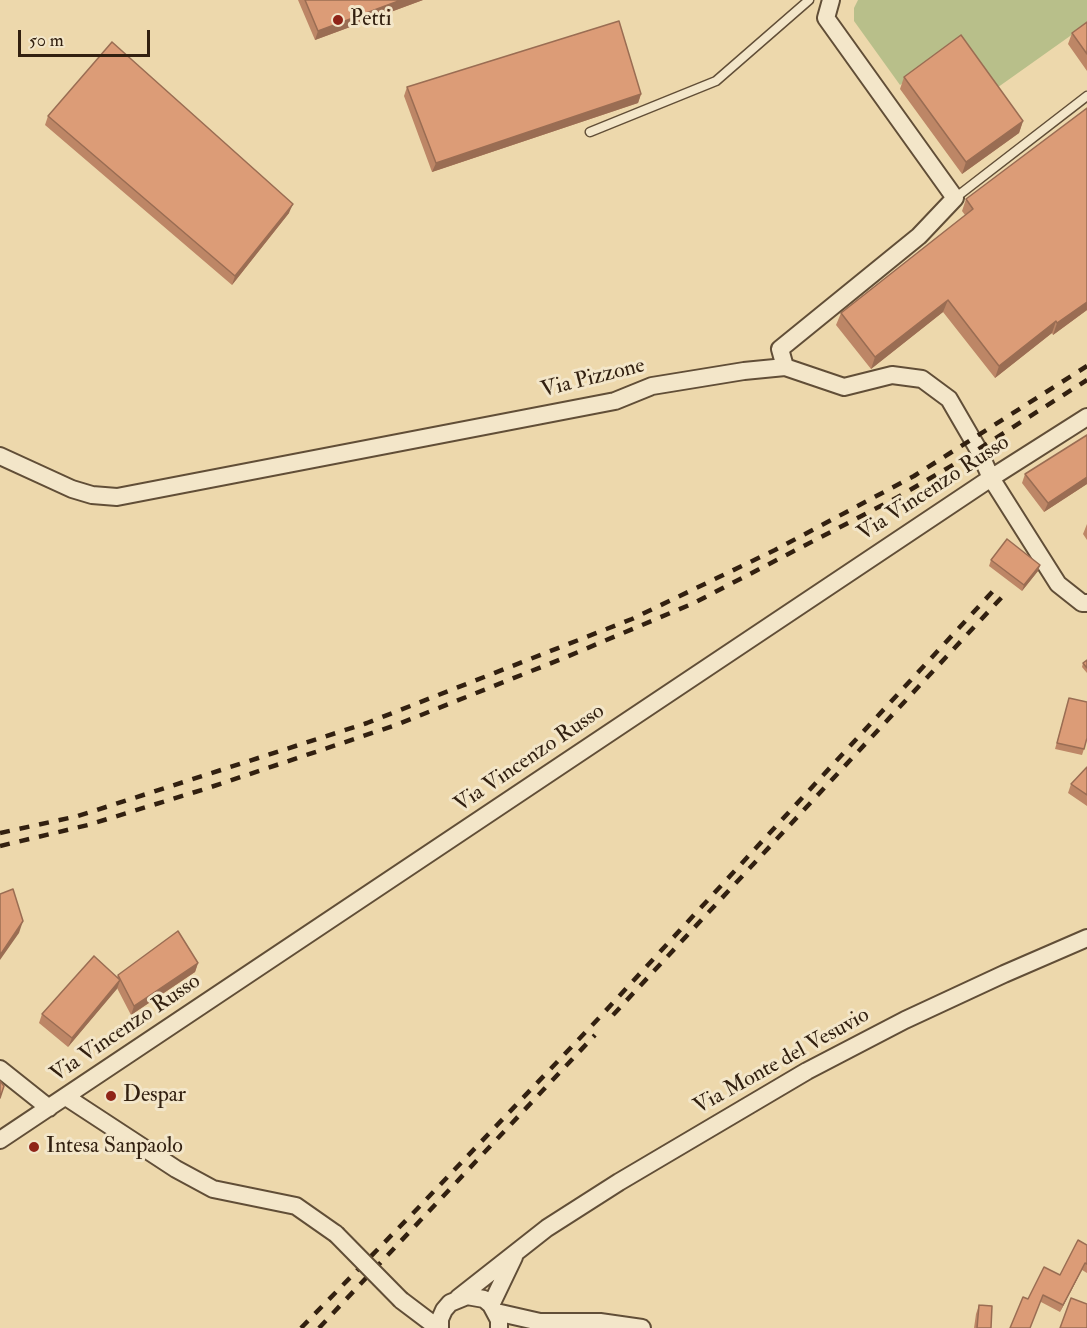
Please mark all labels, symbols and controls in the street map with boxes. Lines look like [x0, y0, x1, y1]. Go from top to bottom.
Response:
place label: Petti [350, 7, 392, 33]
marker: Petti [331, 13, 345, 27]
scale bar [21, 18, 153, 56]
text: 50 m [29, 29, 64, 52]
street label: Via Pizzone [538, 353, 648, 405]
street label: Via Vincenzo Russo [853, 430, 1015, 548]
street label: Via Vincenzo Russo [450, 699, 610, 819]
street label: Via Vincenzo Russo [46, 969, 206, 1089]
street label: Via Monte del Vesuvio [690, 1003, 874, 1121]
place label: Despar [123, 1083, 186, 1109]
marker: Despar [104, 1089, 118, 1103]
place label: Intesa Sanpaolo [46, 1134, 183, 1160]
marker: Intesa Sanpaolo [27, 1140, 41, 1154]

